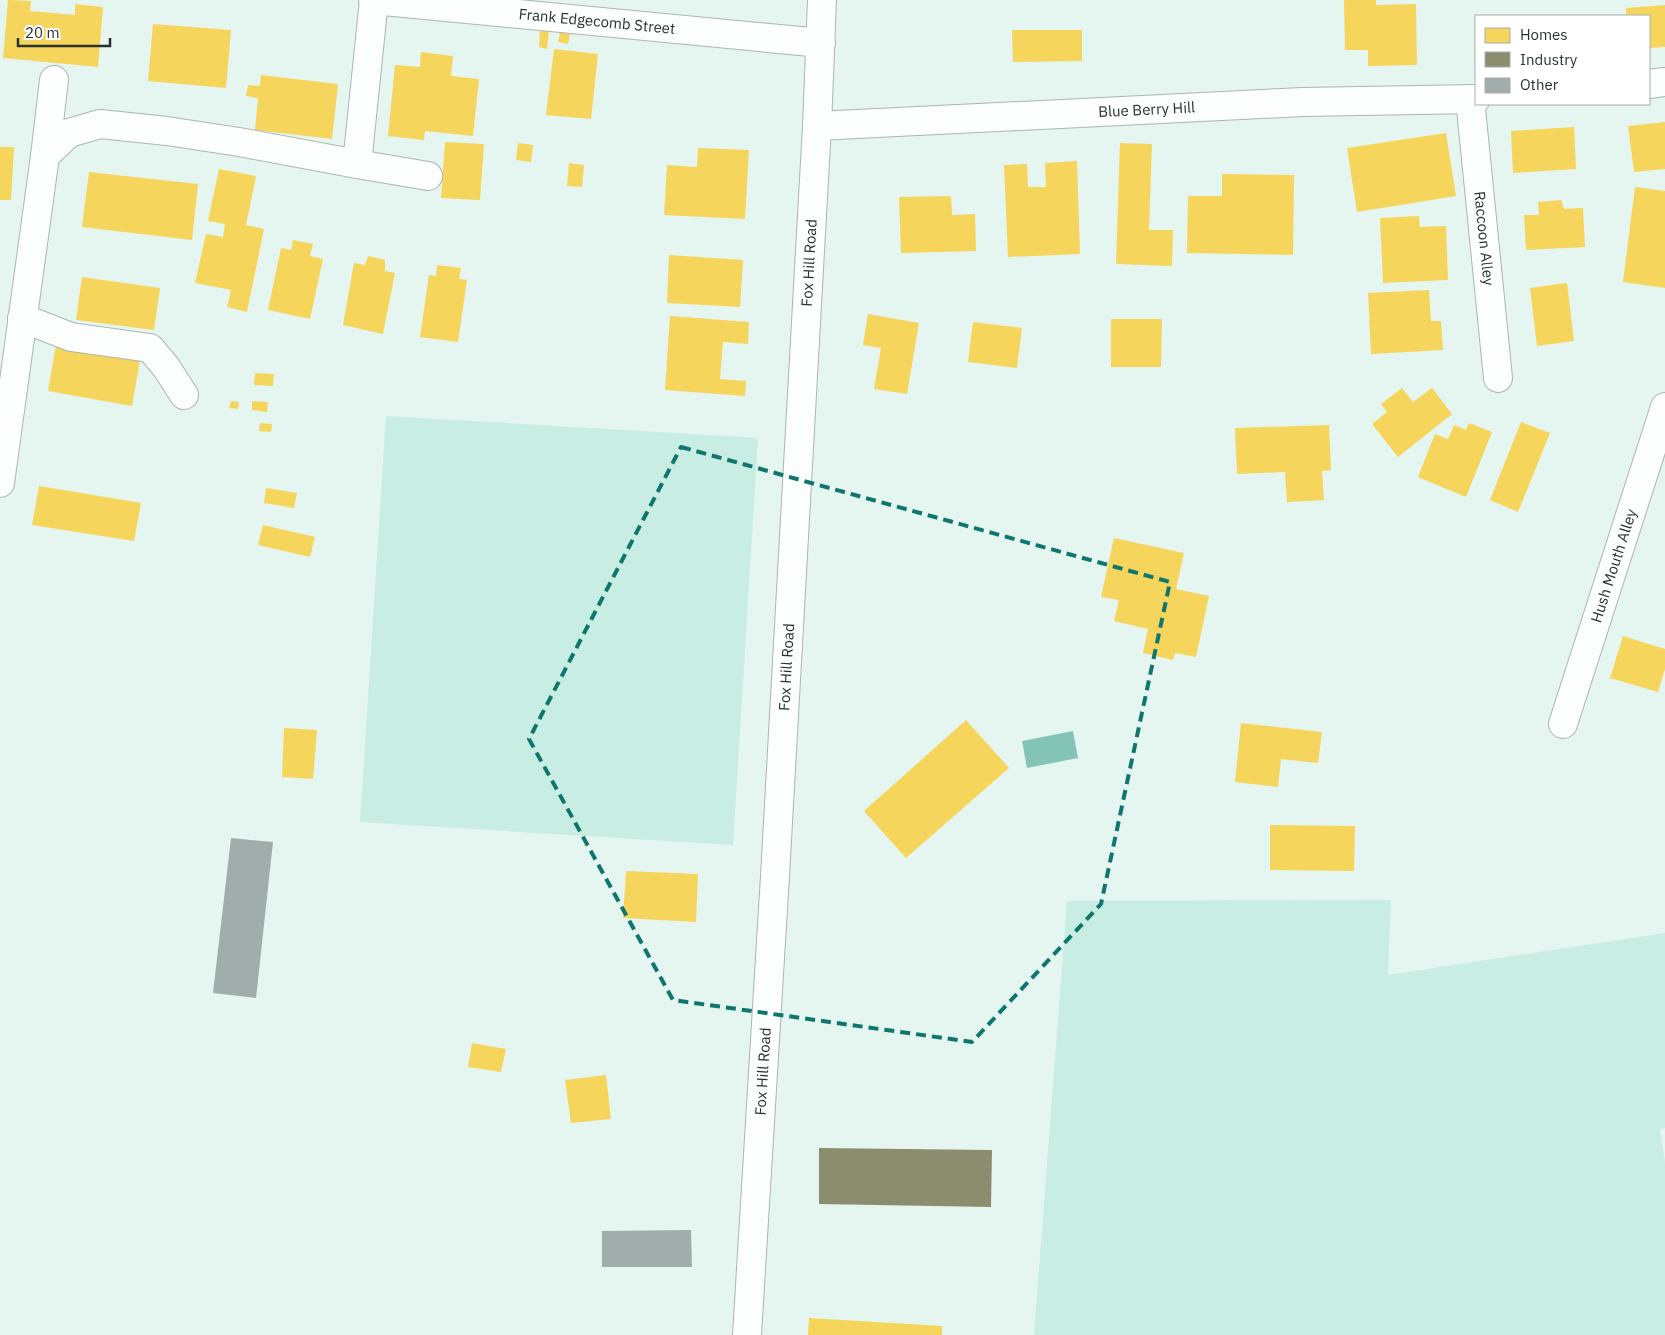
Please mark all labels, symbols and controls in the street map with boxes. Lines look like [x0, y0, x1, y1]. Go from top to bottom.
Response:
street label: Frank Edgecomb Street [518, 4, 676, 38]
scale bar [18, 15, 110, 47]
legend [1475, 15, 1650, 105]
text: 20 m [25, 23, 60, 42]
text: Homes [1520, 25, 1568, 44]
text: Industry [1520, 50, 1578, 69]
text: Other [1520, 75, 1559, 94]
street label: Blue Berry Hill [1098, 97, 1195, 121]
street label: Raccoon Alley [1470, 190, 1499, 287]
street label: Fox Hill Road [797, 218, 821, 307]
street label: Hush Mouth Alley [1586, 506, 1641, 625]
street label: Fox Hill Road [774, 623, 798, 712]
street label: Fox Hill Road [750, 1027, 775, 1116]

